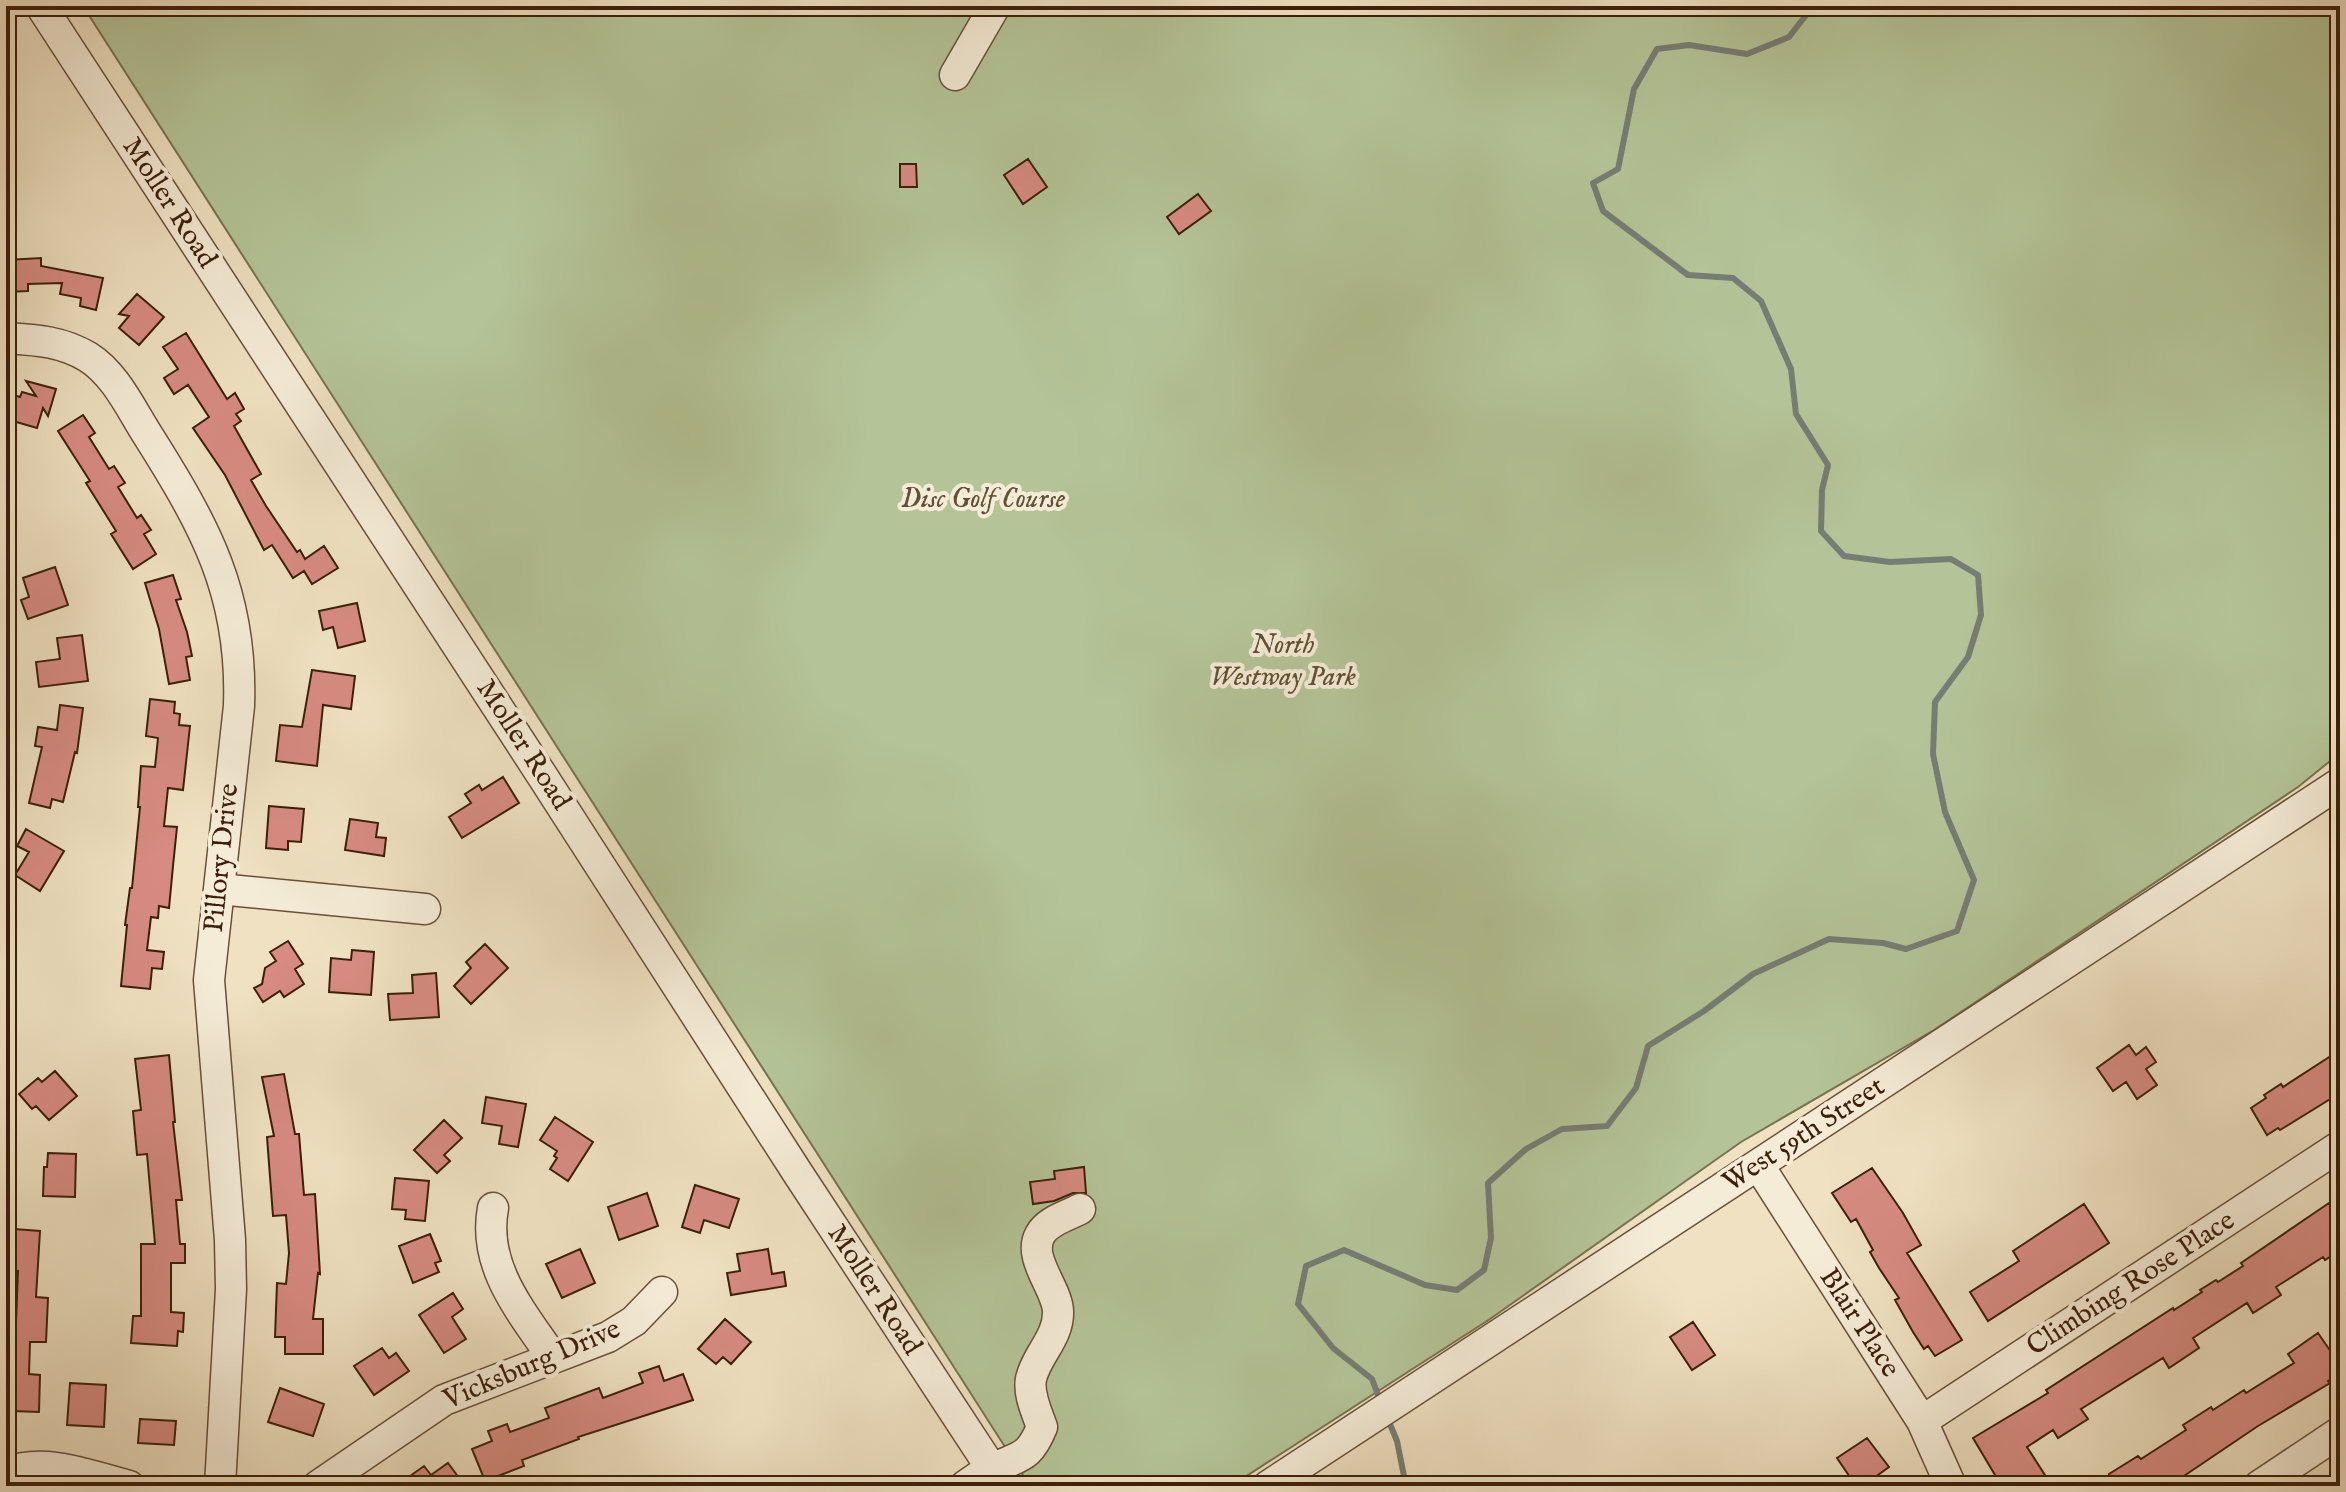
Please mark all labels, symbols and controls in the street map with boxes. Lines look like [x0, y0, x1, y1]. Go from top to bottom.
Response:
street label: Moller Road [114, 131, 224, 275]
park label: Disc Golf Course [901, 482, 1066, 517]
park label: North Westway Park [1210, 628, 1356, 695]
street label: Moller Road [468, 673, 578, 817]
street label: Pillory Drive [197, 782, 247, 934]
street label: West 59th Street [1716, 1069, 1892, 1200]
street label: Climbing Rose Place [2020, 1204, 2242, 1364]
street label: Moller Road [819, 1218, 929, 1362]
street label: Blair Place [1811, 1262, 1907, 1384]
street label: Vicksburg Drive [437, 1312, 626, 1418]

